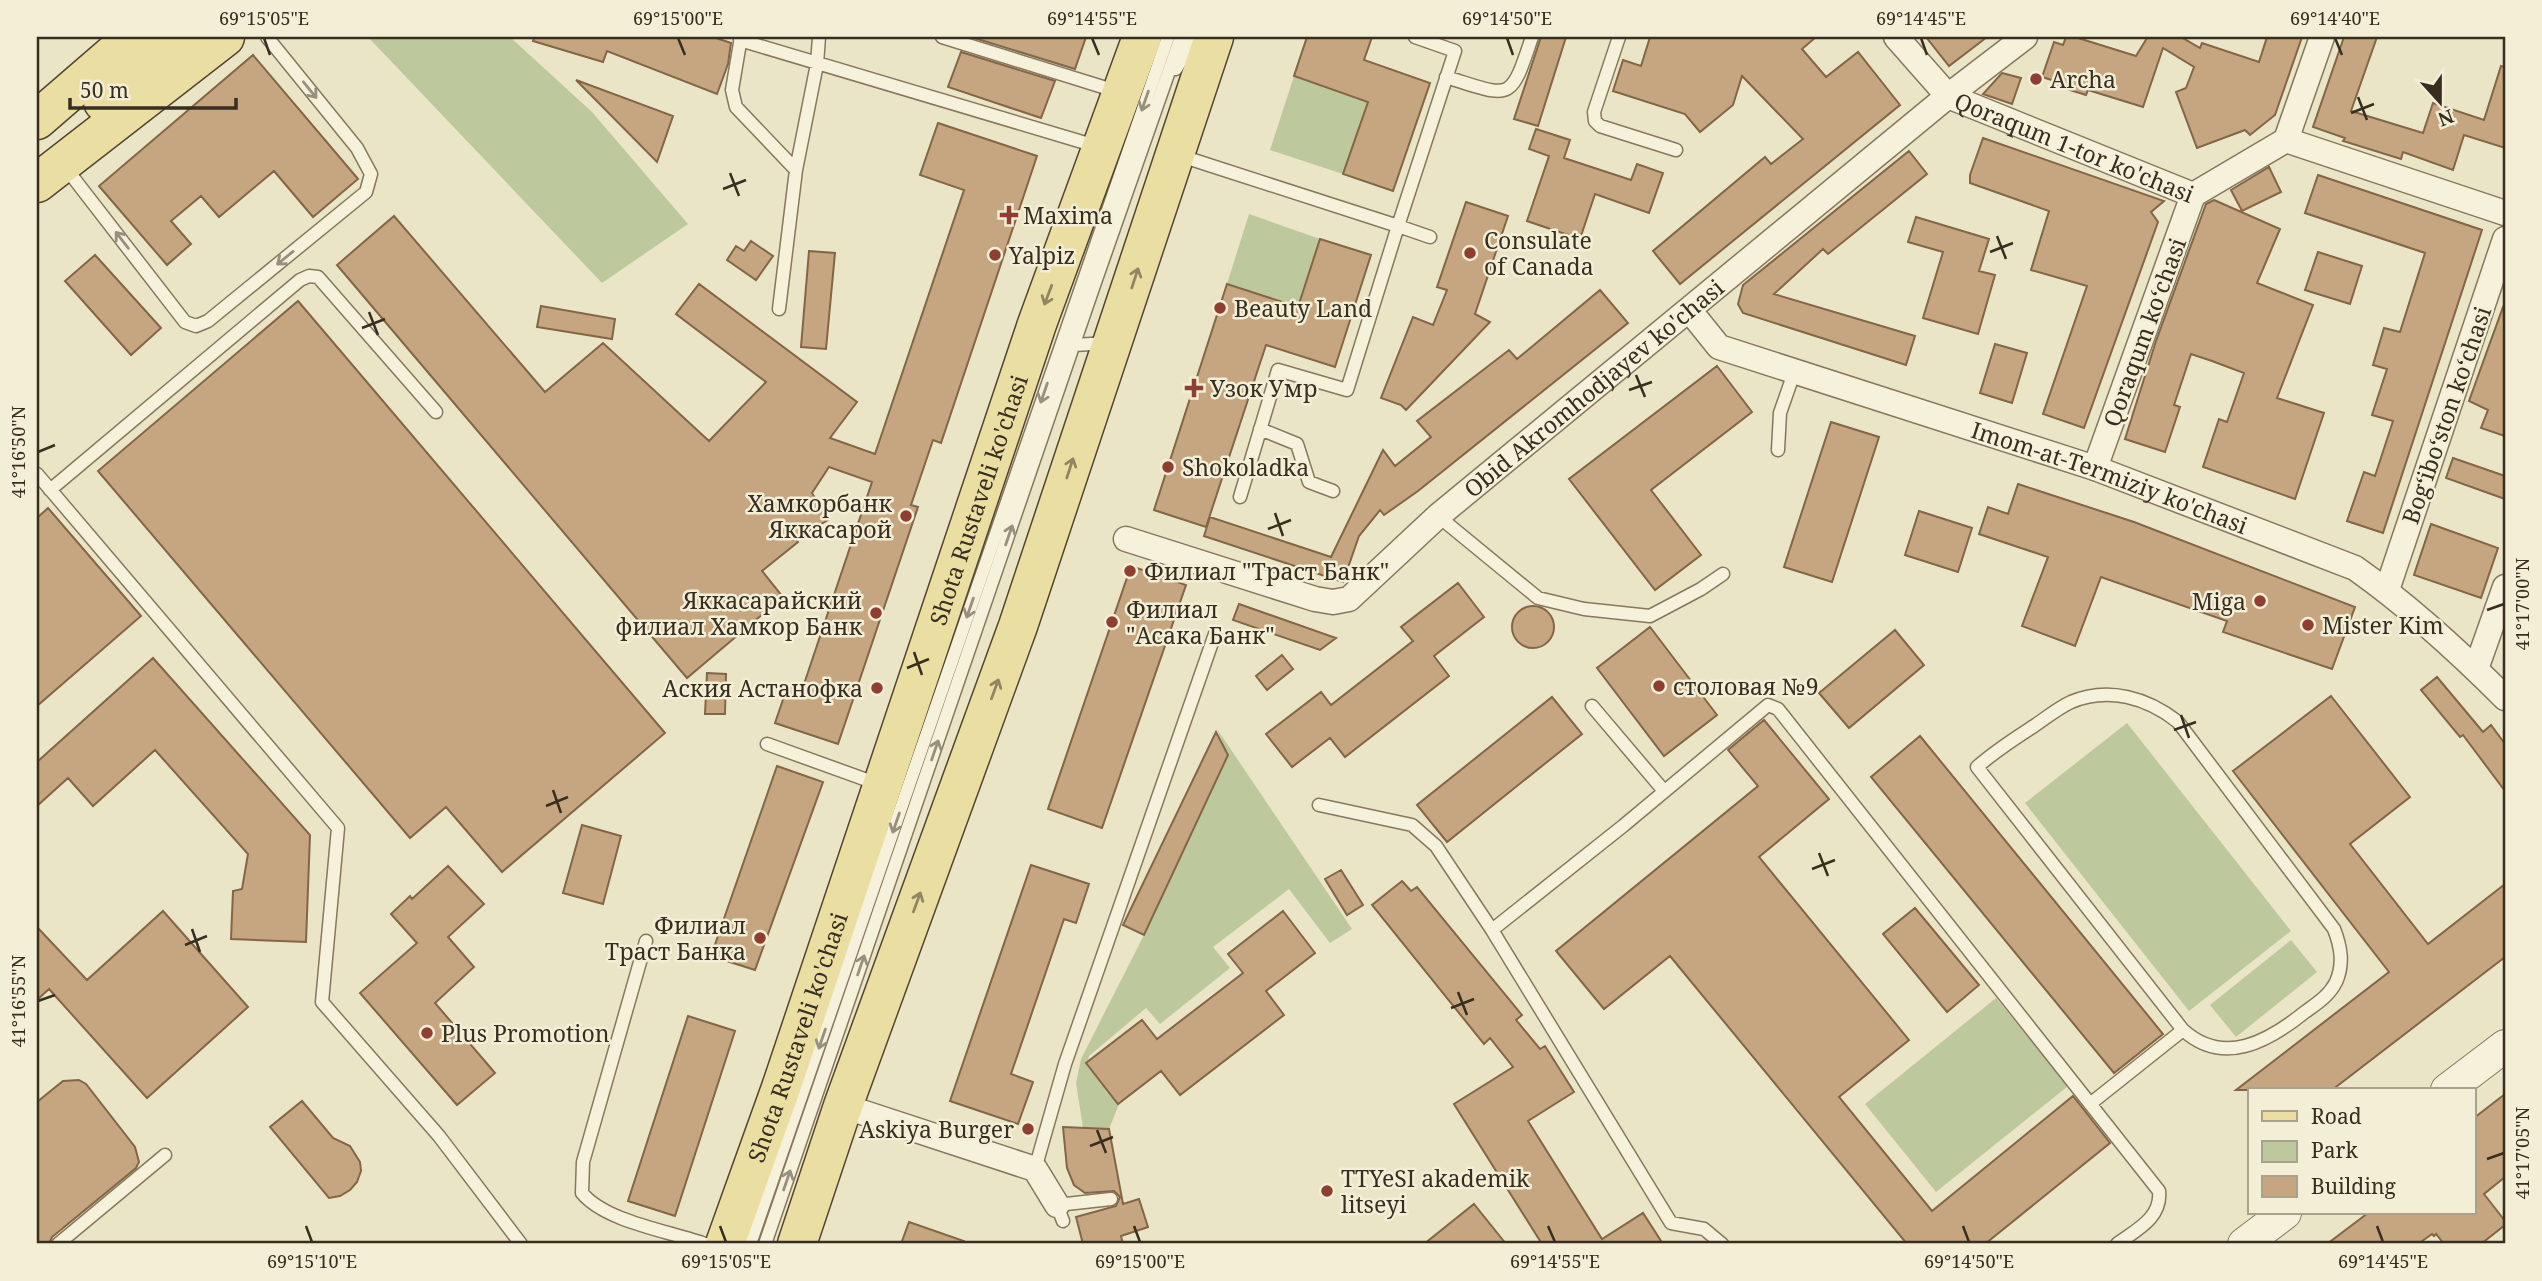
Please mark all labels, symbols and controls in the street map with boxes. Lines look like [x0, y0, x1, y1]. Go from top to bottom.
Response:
text: 69°15'05"E [219, 6, 309, 30]
text: 69°15'00"E [633, 6, 723, 30]
text: 69°14'55"E [1047, 6, 1137, 30]
text: 69°14'50"E [1462, 6, 1552, 30]
text: 69°14'45"E [1876, 6, 1966, 30]
text: 69°14'40"E [2290, 6, 2380, 30]
place label: Archa [2050, 63, 2116, 95]
scale bar [70, 66, 236, 110]
north arrow [2406, 66, 2476, 136]
marker: Archa [2028, 71, 2044, 87]
text: 50 m [80, 76, 129, 104]
one-way arrow [302, 80, 317, 98]
street label: Qoraqum 1-tor ko'chasi [1950, 84, 2200, 210]
one-way arrow [1138, 90, 1150, 112]
text: N [2434, 103, 2458, 133]
place label: Maxima [1023, 199, 1113, 231]
marker: Maxima [1001, 207, 1017, 223]
place label: Consulate of Canada [1484, 224, 1594, 282]
one-way arrow [115, 231, 130, 250]
street label: Qoraqum koʻchasi [2095, 233, 2193, 431]
place label: Yalpiz [1008, 239, 1075, 271]
marker: Consulate of Canada [1462, 245, 1478, 261]
marker: Yalpiz [987, 247, 1003, 263]
one-way arrow [277, 250, 295, 266]
one-way arrow [1129, 267, 1142, 289]
street label: Obid Akromhodjayev ko'chasi [1457, 271, 1731, 504]
one-way arrow [1041, 283, 1054, 305]
place label: Beauty Land [1234, 292, 1372, 324]
marker: Beauty Land [1212, 300, 1228, 316]
street label: Bogʻiboʻston koʻchasi [2394, 301, 2498, 528]
street label: Shota Rustaveli ko'chasi [921, 370, 1035, 629]
place label: Узок Умр [1210, 372, 1317, 404]
marker: Узок Умр [1184, 378, 1204, 398]
one-way arrow [1037, 382, 1049, 404]
text: 41°16'50"N [6, 405, 30, 498]
street label: Imom-at-Termiziy ko'chasi [1967, 413, 2253, 541]
place label: Shokoladka [1182, 451, 1309, 483]
one-way arrow [1065, 458, 1077, 480]
marker: Shokoladka [1160, 459, 1176, 475]
place label: Хамкорбанк Яккасарой [748, 487, 892, 545]
marker: Хамкорбанк Яккасарой [898, 508, 914, 524]
one-way arrow [1004, 524, 1016, 546]
place label: Филиал "Траст Банк" [1144, 555, 1389, 587]
text: 41°17'00"N [2510, 557, 2534, 650]
marker: Филиал "Траст Банк" [1122, 563, 1138, 579]
place label: Яккасарайский филиал Хамкор Банк [616, 584, 862, 642]
place label: Miga [2192, 585, 2246, 617]
place label: Филиал "Асака Банк" [1126, 593, 1275, 651]
marker: Miga [2252, 593, 2268, 609]
one-way arrow [963, 597, 975, 619]
marker: Яккасарайский филиал Хамкор Банк [868, 605, 884, 621]
place label: Mister Kim [2322, 609, 2444, 641]
marker: Филиал "Асака Банк" [1104, 614, 1120, 630]
marker: Mister Kim [2300, 617, 2316, 633]
place label: столовая №9 [1673, 670, 1819, 702]
place label: Аския Астанофка [662, 672, 863, 704]
one-way arrow [990, 678, 1002, 700]
marker: столовая №9 [1651, 678, 1667, 694]
marker: Аския Астанофка [869, 680, 885, 696]
one-way arrow [930, 739, 942, 761]
one-way arrow [889, 812, 901, 834]
one-way arrow [912, 892, 924, 914]
street label: Shota Rustaveli ko'chasi [740, 907, 855, 1167]
place label: Филиал Траст Банка [605, 909, 746, 967]
marker: Филиал Траст Банка [752, 930, 768, 946]
text: 41°16'55"N [6, 954, 30, 1047]
one-way arrow [856, 954, 868, 976]
place label: Plus Promotion [441, 1017, 610, 1049]
marker: Plus Promotion [419, 1025, 435, 1041]
one-way arrow [815, 1027, 828, 1049]
legend [2248, 1088, 2476, 1214]
text: Road [2311, 1102, 2362, 1130]
text: 41°17'05"N [2510, 1106, 2534, 1199]
place label: Askiya Burger [859, 1113, 1014, 1145]
marker: Askiya Burger [1020, 1121, 1036, 1137]
text: Park [2311, 1136, 2358, 1164]
place label: TTYeSI akademik litseyi [1341, 1162, 1530, 1220]
one-way arrow [782, 1169, 794, 1191]
text: Building [2311, 1172, 2396, 1200]
marker: TTYeSI akademik litseyi [1319, 1183, 1335, 1199]
text: 69°15'10"E [267, 1249, 357, 1273]
text: 69°15'05"E [681, 1249, 771, 1273]
text: 69°15'00"E [1095, 1249, 1185, 1273]
text: 69°14'55"E [1510, 1249, 1600, 1273]
text: 69°14'50"E [1924, 1249, 2014, 1273]
text: 69°14'45"E [2338, 1249, 2428, 1273]

